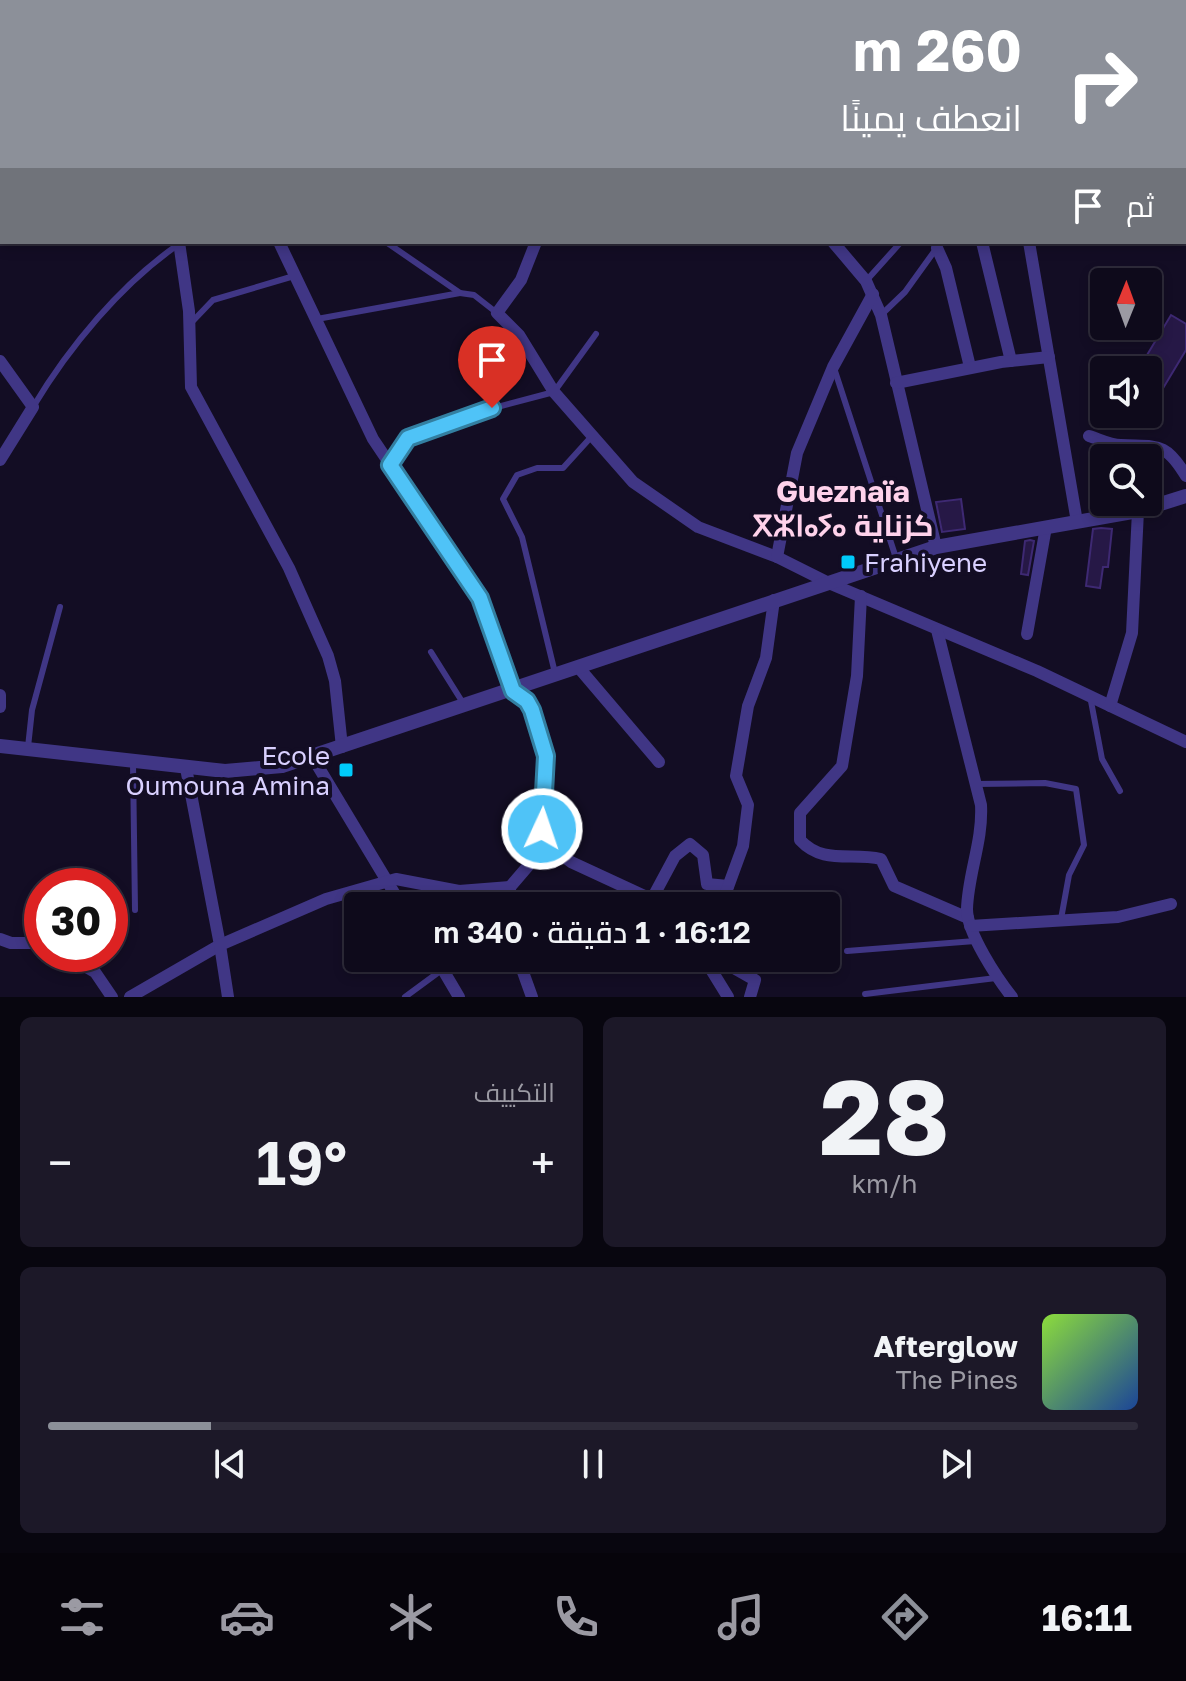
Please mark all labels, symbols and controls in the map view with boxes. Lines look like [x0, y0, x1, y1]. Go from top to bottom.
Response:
text: 260 m [853, 16, 1022, 83]
icon: right [1050, 32, 1154, 136]
text: انعطف يمينًا [840, 96, 1022, 139]
icon: arrive [1066, 184, 1110, 228]
text: ثم [1126, 188, 1154, 224]
north arrow [1090, 268, 1162, 340]
map controls [1090, 268, 1162, 516]
pin [458, 326, 526, 408]
icon: arrive [470, 338, 514, 382]
button: sound [1090, 356, 1162, 428]
button: search [1090, 444, 1162, 516]
district label: Gueznaïa ⴳⵣⵏⴰⵢⴰ كزناية [752, 473, 934, 544]
place label: Frahiyene [864, 547, 987, 578]
marker: Frahiyene [839, 553, 857, 571]
place label: Ecole Oumouna Amina [125, 740, 330, 801]
marker: Ecole Oumouna Amina [337, 761, 355, 779]
position arrow [500, 787, 584, 871]
speed limit sign: 30 [24, 868, 128, 972]
text: 16:12 · 1 دقيقة · 340 m [433, 914, 751, 950]
text: 28 [820, 1053, 950, 1178]
text: التكييف [473, 1077, 555, 1108]
text: 19° [256, 1126, 347, 1198]
text: − [48, 1136, 72, 1189]
text: + [531, 1136, 555, 1189]
text: km/h [851, 1168, 918, 1199]
text: Afterglow [874, 1328, 1018, 1364]
text: The Pines [895, 1364, 1018, 1395]
icon: previous [208, 1442, 252, 1486]
icon: pause [571, 1442, 615, 1486]
icon: next [934, 1442, 978, 1486]
icon: filters [54, 1589, 110, 1645]
icon: car [219, 1589, 275, 1645]
icon: climate [383, 1589, 439, 1645]
icon: phone [548, 1589, 604, 1645]
icon: music [713, 1589, 769, 1645]
icon: directions [877, 1589, 933, 1645]
text: 16:11 [1042, 1596, 1132, 1639]

